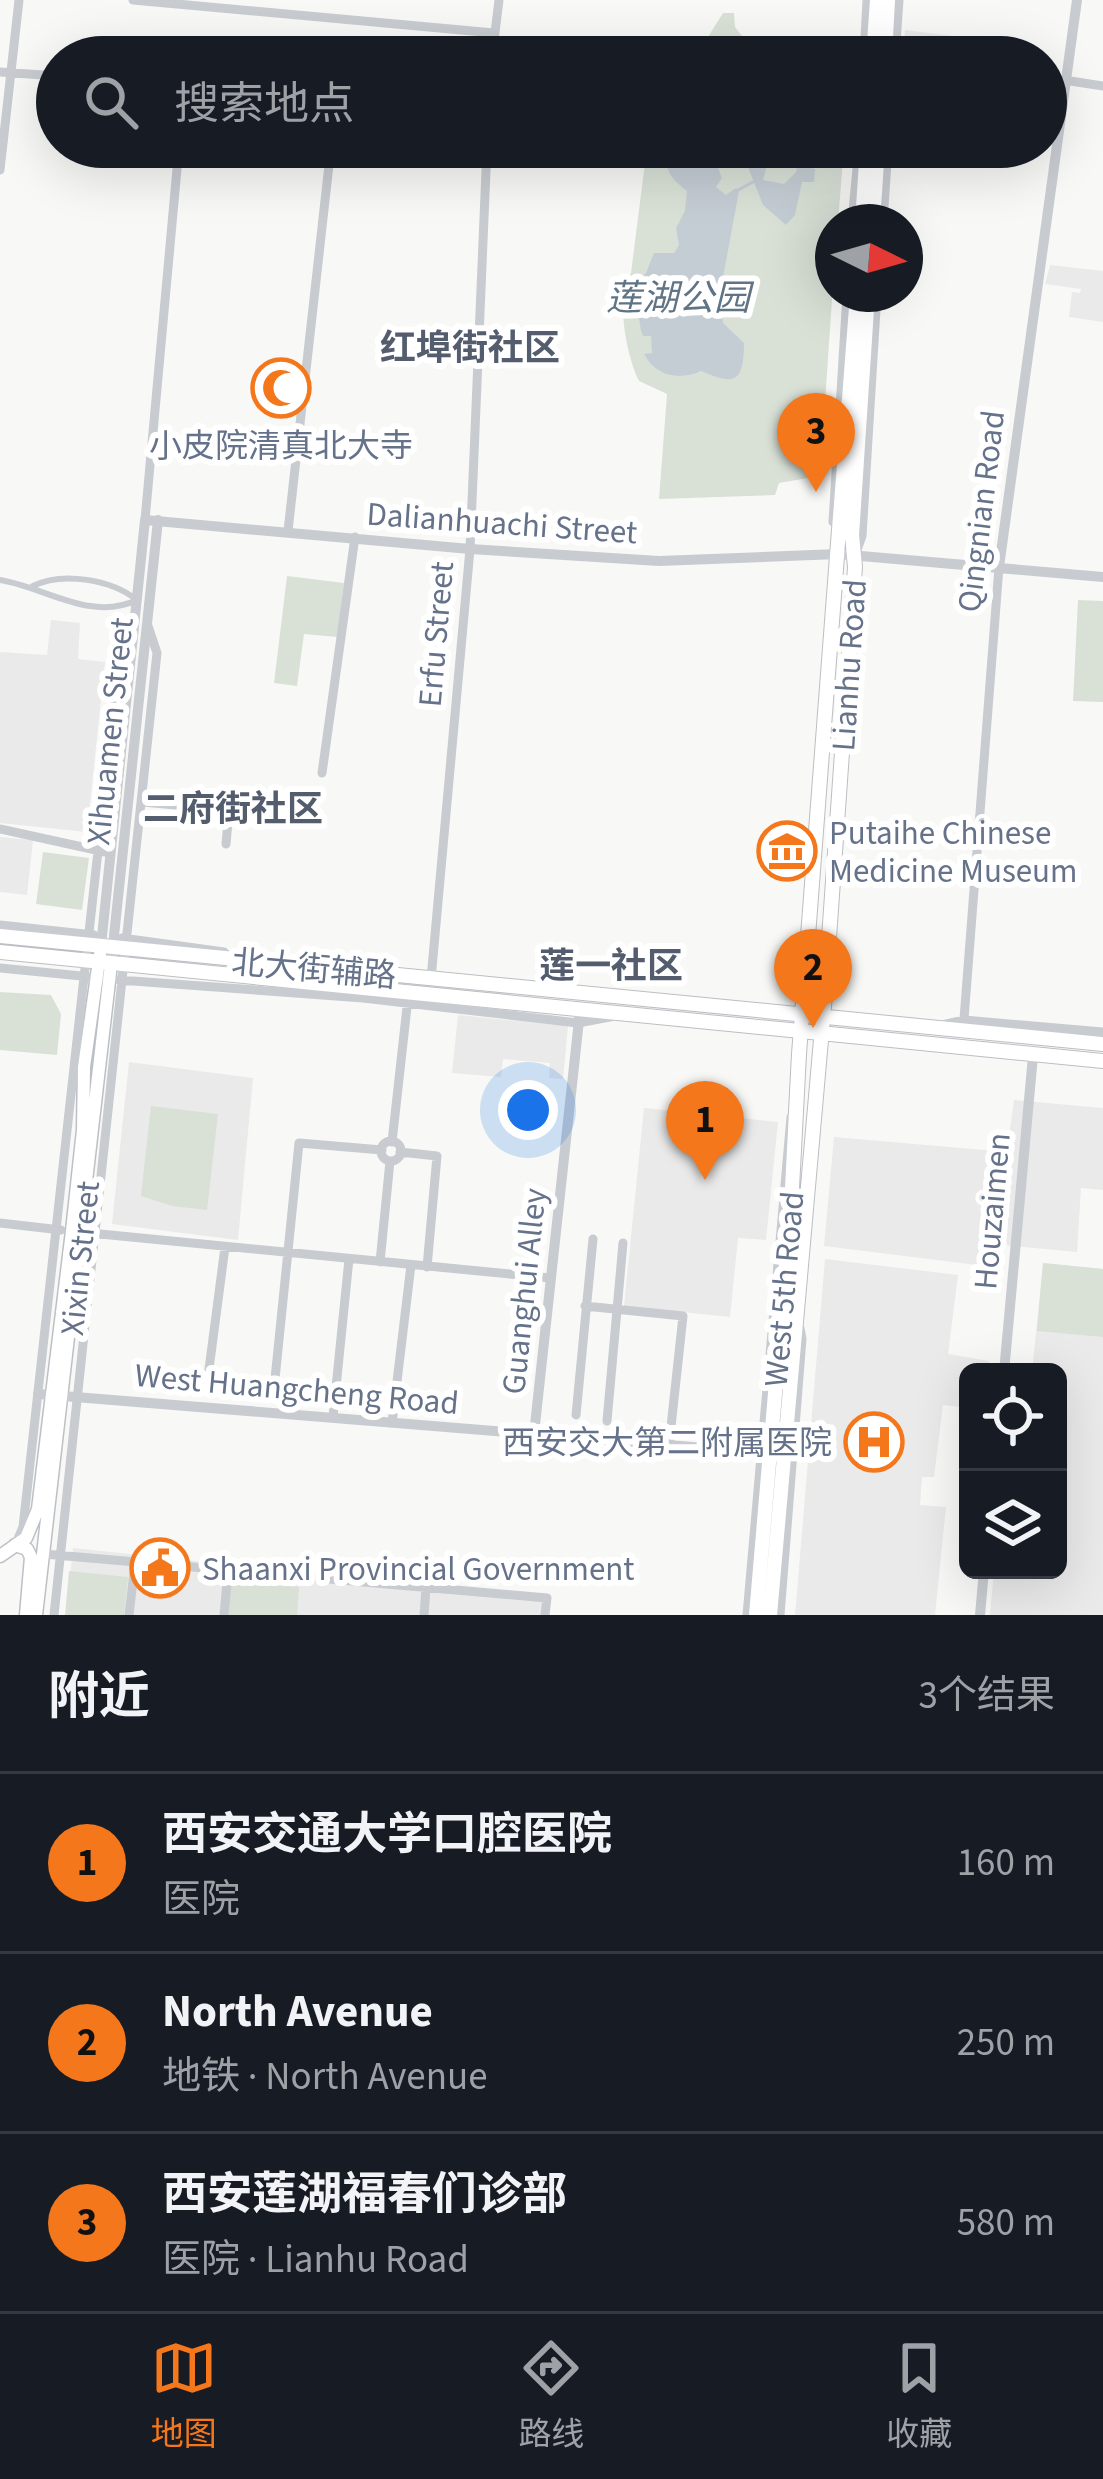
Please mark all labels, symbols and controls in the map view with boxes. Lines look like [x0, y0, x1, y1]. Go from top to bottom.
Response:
search box [36, 36, 1067, 168]
icon: search [78, 69, 144, 135]
text: 搜索地点 [174, 73, 354, 137]
north arrow [815, 204, 923, 312]
water label: 莲湖公园 [606, 273, 755, 324]
district label: 红埠街社区 [380, 323, 560, 374]
mosque icon: 小皮院清真北大寺 [250, 357, 312, 419]
pin: 3 [777, 393, 855, 492]
street label: Qingnian Road [946, 408, 1017, 615]
place label: 小皮院清真北大寺 [149, 423, 413, 470]
street label: Dalianhuachi Street [365, 491, 639, 556]
street label: Erfu Street [407, 560, 466, 709]
street label: Lianhu Road [820, 578, 879, 753]
street label: Xihuamen Street [75, 615, 146, 847]
district label: 二府街社区 [143, 784, 323, 835]
place label: Putaihe Chinese Medicine Museum [829, 810, 1077, 895]
museum icon: Putaihe Chinese Medicine Museum [756, 820, 818, 882]
pin: 2 [774, 929, 852, 1028]
street label: 北大街辅路 [230, 939, 398, 1000]
district label: 莲一社区 [539, 941, 683, 992]
your location [498, 1080, 558, 1140]
pin: 1 [666, 1081, 744, 1180]
street label: Houzaimen [962, 1131, 1023, 1291]
street label: Xixin Street [49, 1179, 112, 1338]
street label: Guanghui Alley [490, 1185, 559, 1397]
street label: West 5th Road [753, 1189, 816, 1389]
street label: West Huangcheng Road [133, 1352, 461, 1427]
map controls [959, 1363, 1067, 1579]
button: locate [959, 1363, 1067, 1471]
hospital icon: 西安交大第二附属医院 [843, 1411, 905, 1473]
place label: 西安交大第二附属医院 [502, 1420, 832, 1467]
button: layers [959, 1471, 1067, 1579]
public building icon: Shaanxi Provincial Government [129, 1537, 191, 1599]
place label: Shaanxi Provincial Government [202, 1546, 635, 1593]
text: 附近 [48, 1661, 150, 1733]
text: 3个结果 [919, 1668, 1055, 1724]
text: 西安交通大学口腔医院 [162, 1803, 612, 1867]
text: 1 [77, 1835, 97, 1891]
text: 160 m [957, 1835, 1055, 1891]
text: 医院 [162, 1872, 240, 1928]
text: North Avenue [162, 1980, 433, 2044]
text: 2 [77, 2015, 97, 2071]
text: 250 m [957, 2015, 1055, 2071]
text: 地铁 · North Avenue [162, 2049, 488, 2105]
text: 西安莲湖福春们诊部 [162, 2163, 567, 2227]
text: 3 [77, 2195, 97, 2251]
text: 580 m [957, 2195, 1055, 2251]
text: 医院 · Lianhu Road [162, 2232, 469, 2288]
tab: 地图 [151, 2335, 217, 2458]
tab: 路线 [518, 2335, 584, 2458]
tab: 收藏 [886, 2335, 952, 2458]

